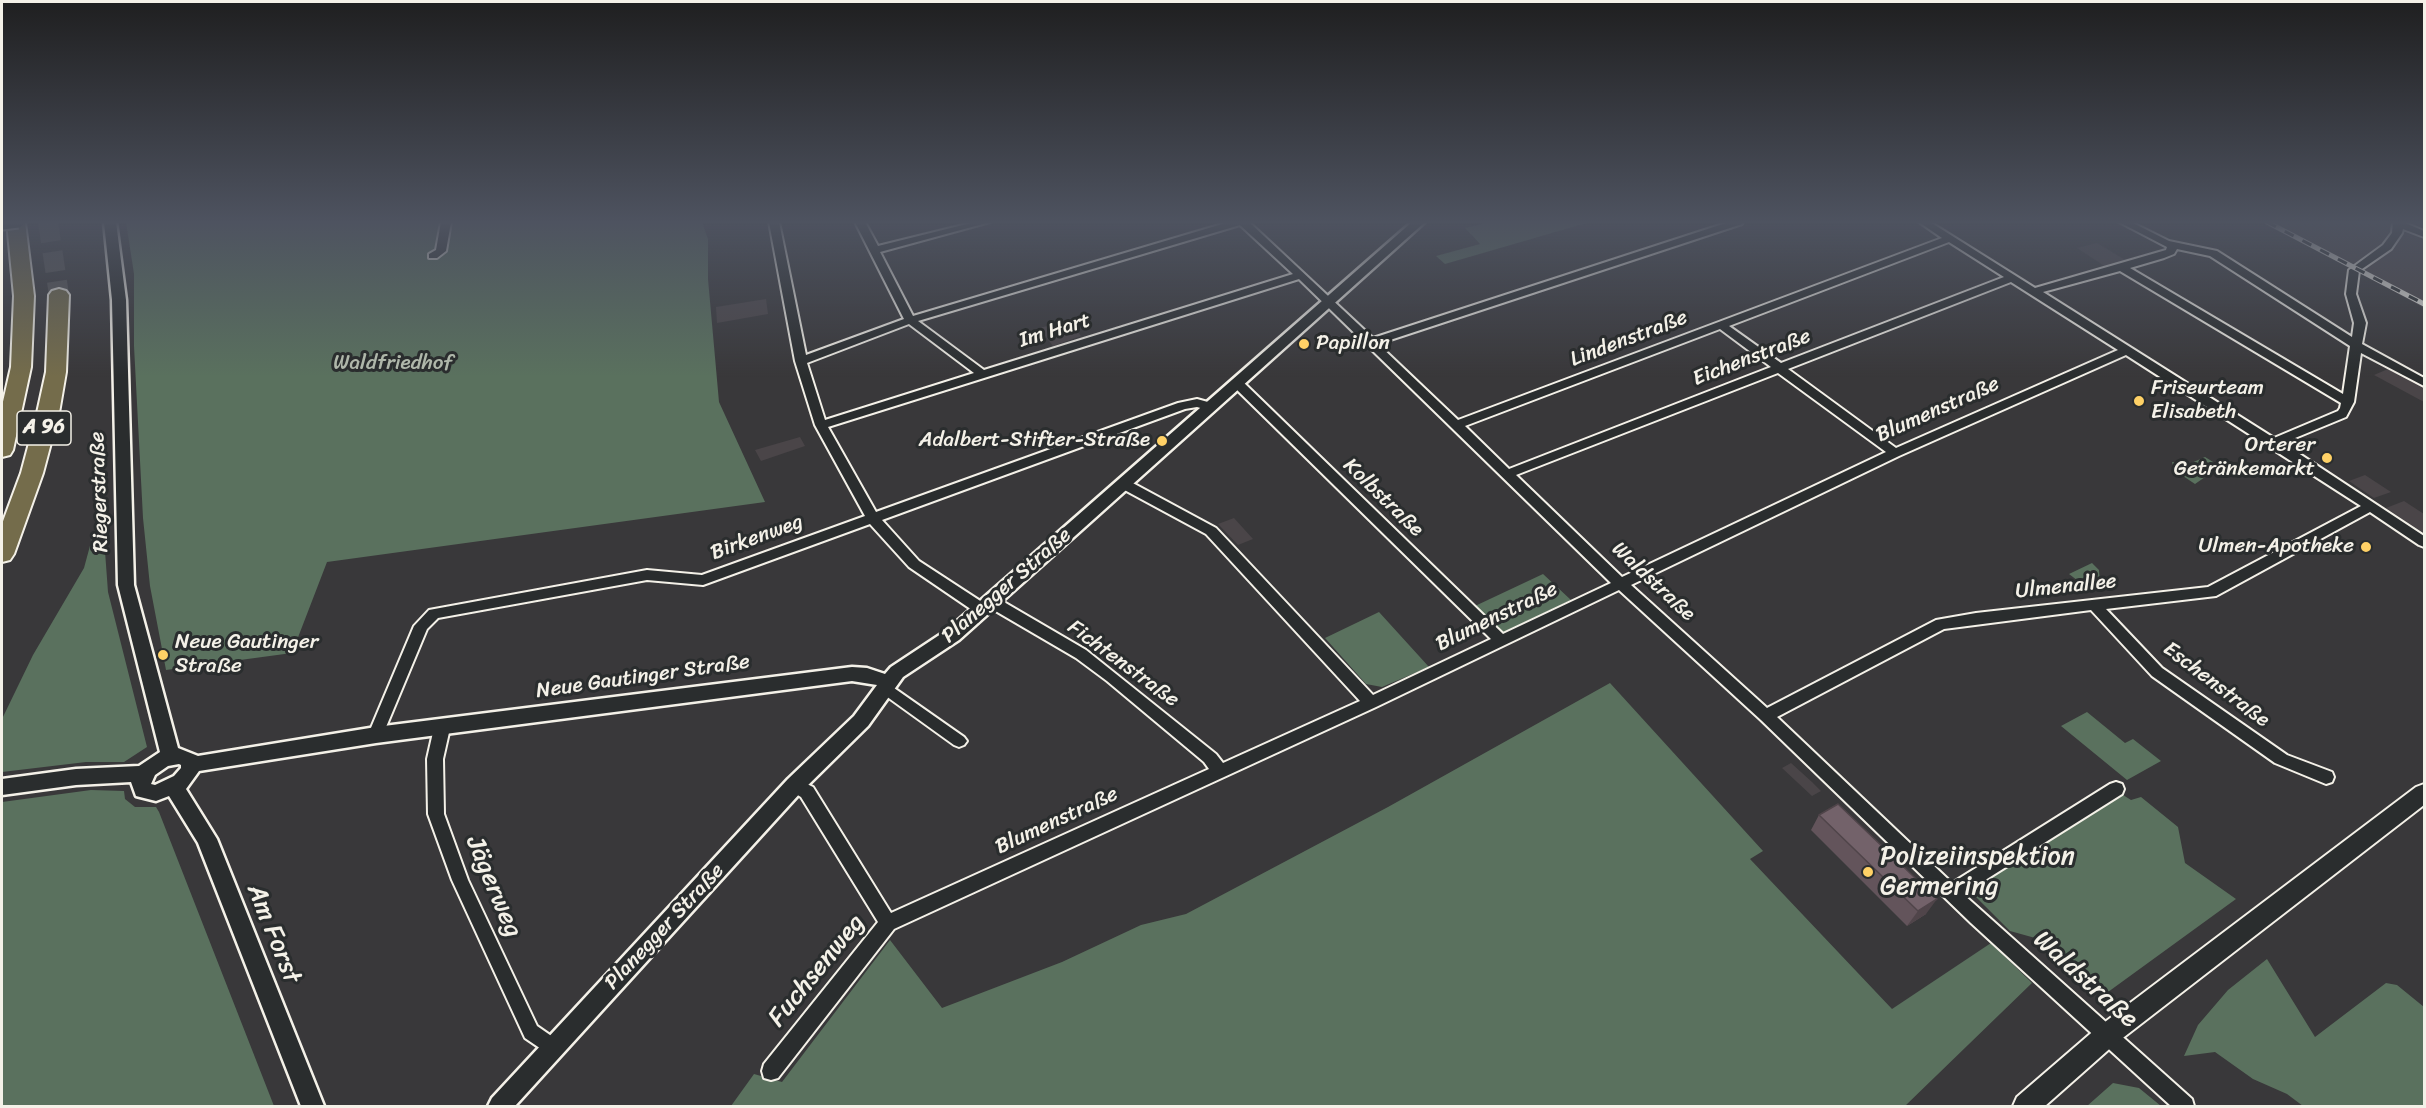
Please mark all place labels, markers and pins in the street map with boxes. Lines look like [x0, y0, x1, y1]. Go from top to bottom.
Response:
place label: Papillon [1316, 331, 1390, 357]
marker: Papillon [1297, 337, 1311, 351]
place label: Friseurteam Elisabeth [2151, 376, 2264, 426]
marker: Friseurteam Elisabeth [2132, 394, 2146, 408]
place label: Adalbert-Stifter-Straße [919, 428, 1150, 454]
place label: Orterer Getränkemarkt [2174, 433, 2315, 483]
marker: Adalbert-Stifter-Straße [1155, 434, 1169, 448]
marker: Orterer Getränkemarkt [2320, 451, 2334, 465]
place label: Ulmen-Apotheke [2198, 534, 2354, 560]
marker: Ulmen-Apotheke [2359, 540, 2373, 554]
place label: Neue Gautinger Straße [175, 630, 318, 680]
marker: Neue Gautinger Straße [156, 648, 170, 662]
place label: Polizeiinspektion Germering [1880, 841, 2075, 903]
marker: Polizeiinspektion Germering [1861, 865, 1875, 879]

